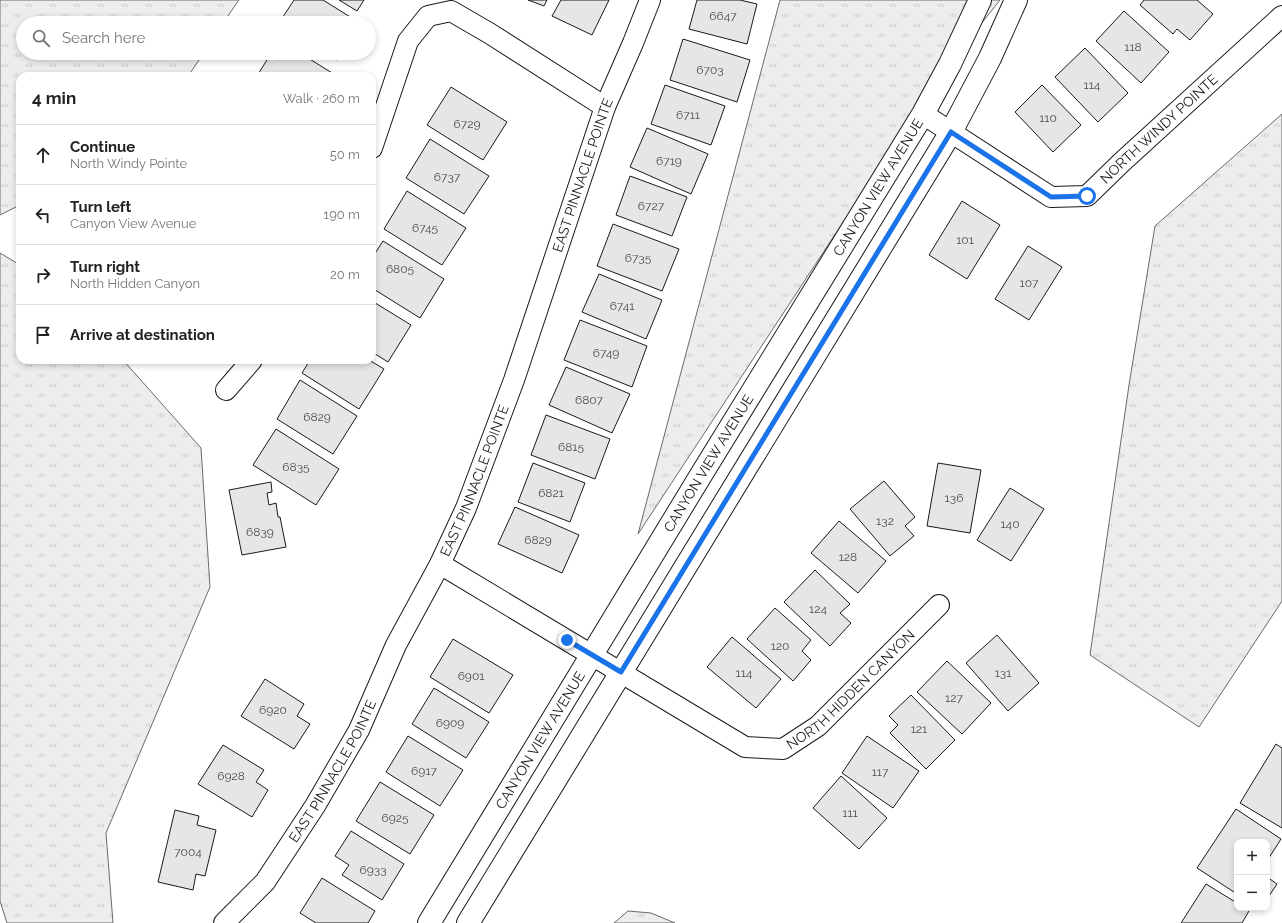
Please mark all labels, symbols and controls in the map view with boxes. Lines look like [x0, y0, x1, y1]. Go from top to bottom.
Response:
house number: 6647 [709, 9, 737, 23]
search box [16, 16, 376, 60]
icon: search [30, 27, 52, 49]
text: Search here [62, 29, 145, 47]
house number: 118 [1124, 40, 1142, 54]
house number: 6703 [696, 63, 724, 77]
street label: NORTH WINDY POINTE [1097, 71, 1221, 187]
house number: 114 [1084, 78, 1101, 92]
text: 4 min [32, 88, 76, 108]
text: Walk · 260 m [283, 91, 360, 106]
street label: EAST PINNACLE POINTE [549, 96, 616, 254]
house number: 6711 [676, 108, 700, 122]
house number: 110 [1039, 111, 1057, 125]
street label: CANYON VIEW AVENUE [830, 116, 926, 259]
house number: 6729 [454, 117, 480, 131]
text: Continue [70, 138, 135, 156]
icon: ahead [32, 144, 54, 166]
text: 50 m [330, 147, 360, 162]
house number: 6719 [656, 154, 682, 168]
text: North Windy Pointe [70, 156, 187, 171]
house number: 6737 [434, 170, 461, 184]
route start [1078, 187, 1096, 205]
text: Turn left [70, 198, 131, 216]
house number: 6727 [638, 199, 665, 213]
icon: left [32, 204, 54, 226]
text: 190 m [324, 207, 360, 222]
text: Canyon View Avenue [70, 216, 196, 231]
house number: 6745 [412, 221, 439, 235]
house number: 101 [956, 233, 974, 247]
house number: 6735 [625, 251, 652, 265]
text: Turn right [70, 258, 140, 276]
house number: 6805 [386, 262, 415, 276]
icon: right [32, 264, 54, 286]
text: 20 m [330, 267, 360, 282]
text: North Hidden Canyon [70, 276, 200, 291]
house number: 107 [1020, 276, 1039, 290]
house number: 6741 [610, 299, 634, 313]
icon: arrive [32, 324, 54, 346]
text: Arrive at destination [70, 326, 215, 344]
house number: 6749 [593, 346, 619, 360]
street label: CANYON VIEW AVENUE [660, 392, 757, 535]
house number: 6807 [575, 393, 604, 407]
street label: EAST PINNACLE POINTE [437, 403, 512, 559]
house number: 6829 [303, 410, 331, 424]
house number: 6815 [558, 440, 584, 454]
house number: 6835 [282, 460, 310, 474]
house number: 6821 [538, 486, 564, 500]
house number: 136 [945, 491, 963, 505]
house number: 132 [876, 514, 894, 528]
house number: 140 [1000, 517, 1020, 531]
house number: 6839 [246, 525, 274, 539]
house number: 6829 [524, 533, 552, 547]
house number: 128 [839, 550, 857, 564]
house number: 124 [809, 602, 827, 616]
street label: NORTH HIDDEN CANYON [783, 626, 918, 753]
route end [558, 631, 576, 649]
house number: 120 [771, 639, 789, 653]
house number: 114 [736, 666, 753, 680]
house number: 131 [995, 666, 1011, 680]
street label: CANYON VIEW AVENUE [492, 668, 588, 812]
house number: 6901 [458, 669, 484, 683]
house number: 127 [945, 691, 963, 705]
street label: EAST PINNACLE POINTE [285, 697, 379, 845]
house number: 6920 [259, 703, 287, 717]
house number: 6909 [436, 716, 464, 730]
house number: 121 [911, 722, 927, 736]
house number: 6917 [411, 764, 437, 778]
house number: 117 [872, 765, 889, 779]
house number: 6928 [217, 769, 245, 783]
house number: 111 [842, 806, 858, 820]
house number: 6925 [381, 811, 409, 825]
map controls [1234, 839, 1270, 911]
button: + [1234, 839, 1270, 875]
house number: 7004 [174, 845, 202, 859]
house number: 6933 [359, 863, 387, 877]
button: − [1234, 875, 1270, 911]

